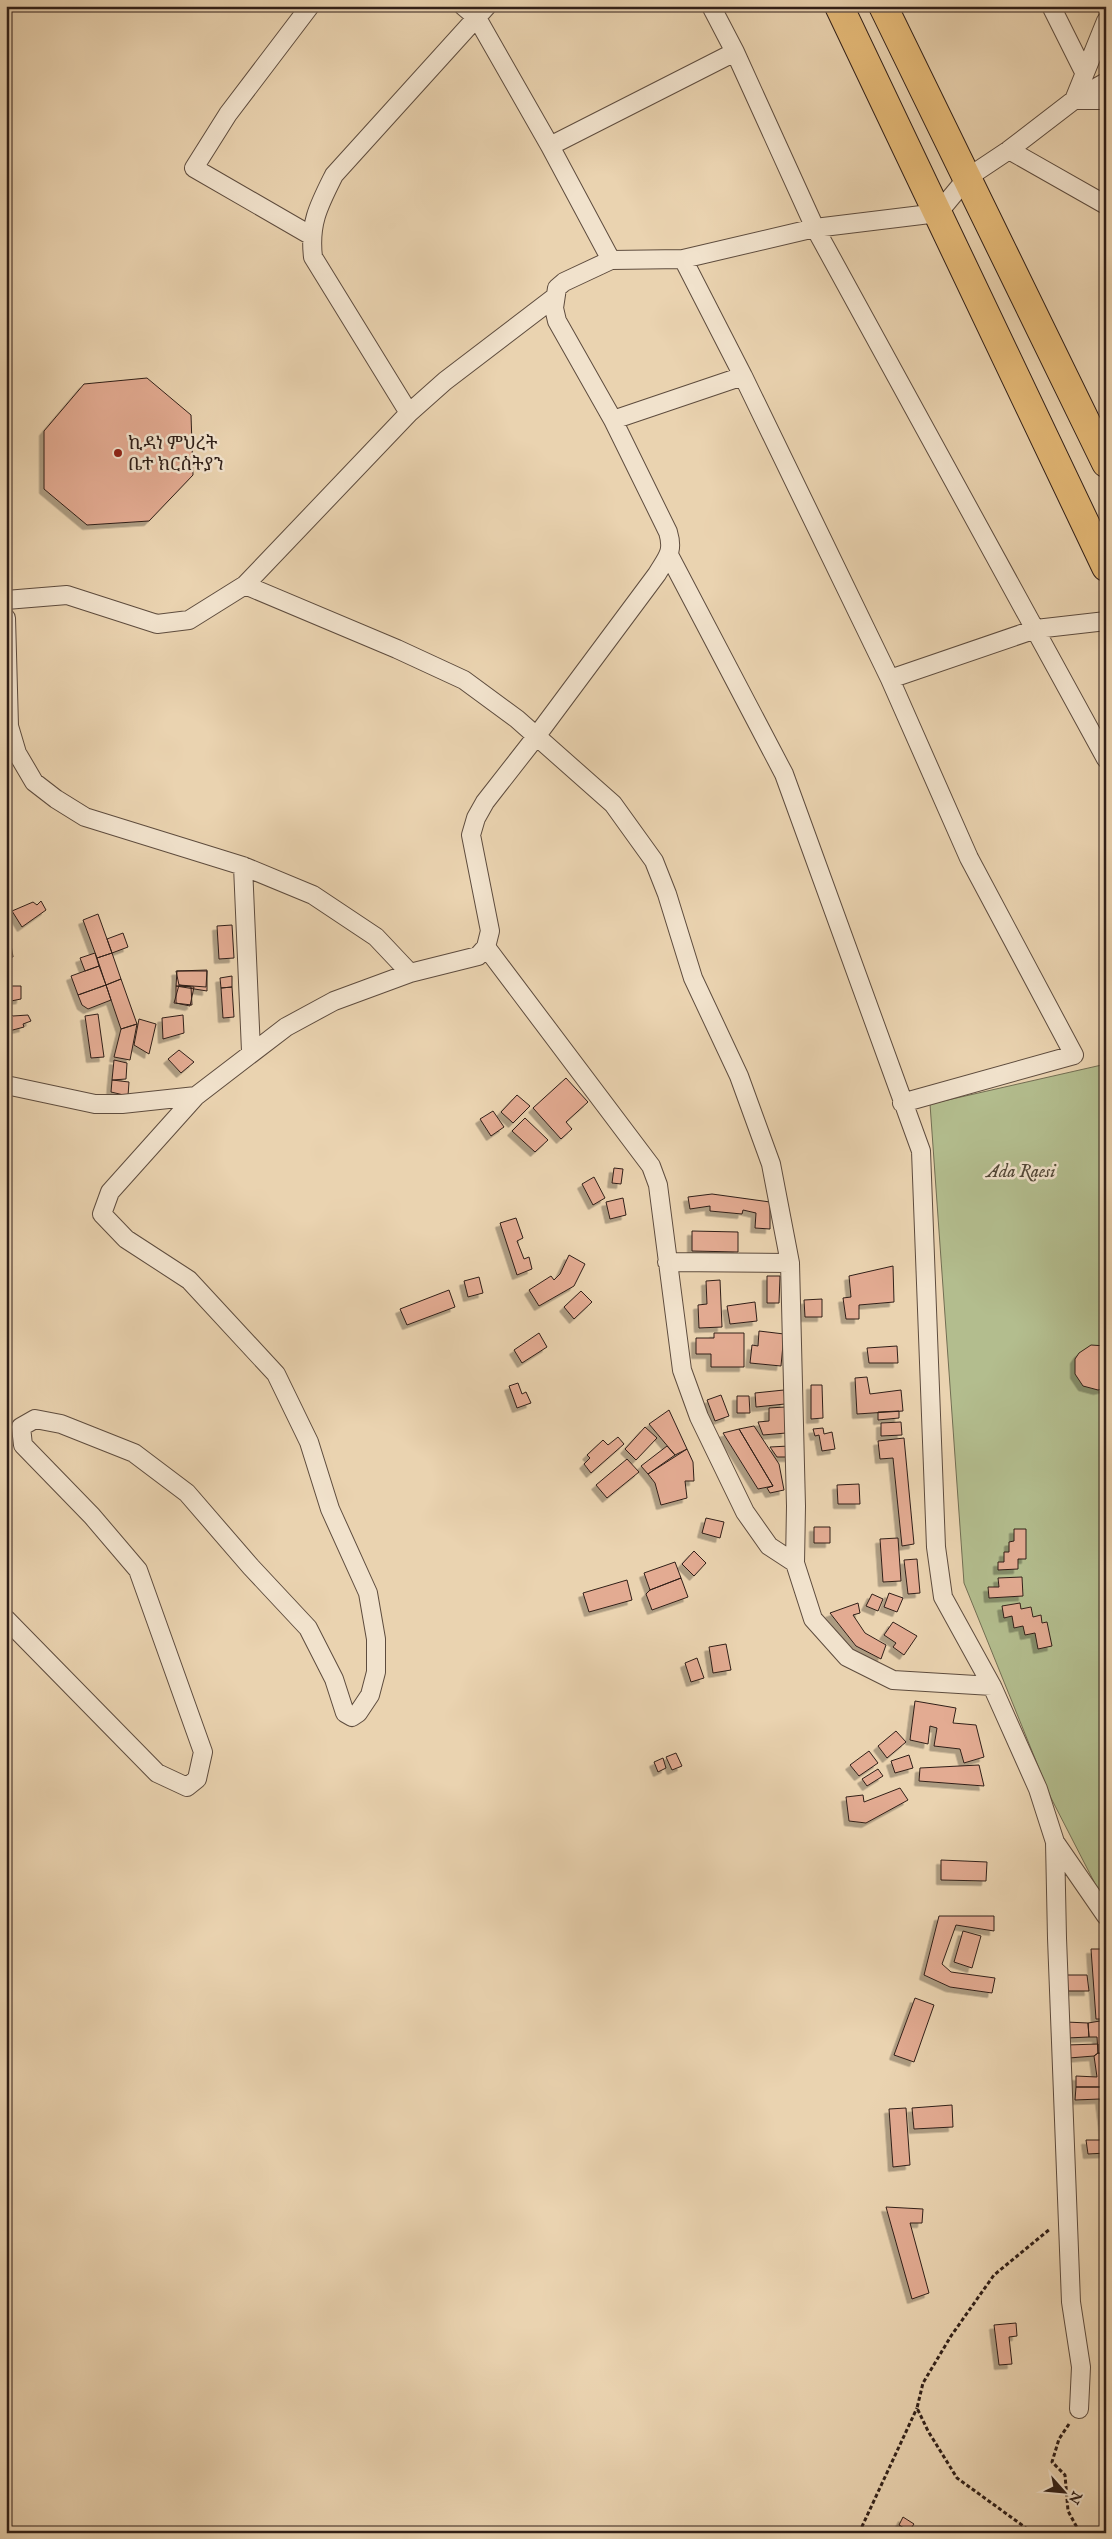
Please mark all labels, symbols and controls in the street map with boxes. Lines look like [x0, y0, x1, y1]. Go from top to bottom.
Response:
place label: ኪዳነ ምህረት ቤተ ክርስትያን [128, 433, 224, 477]
marker: ኪዳነ ምህረት ቤተ ክርስትያን [112, 447, 124, 459]
park label: Ada Raesi [985, 1161, 1057, 1184]
north arrow [1040, 2466, 1090, 2516]
text: N [1064, 2487, 1086, 2507]

